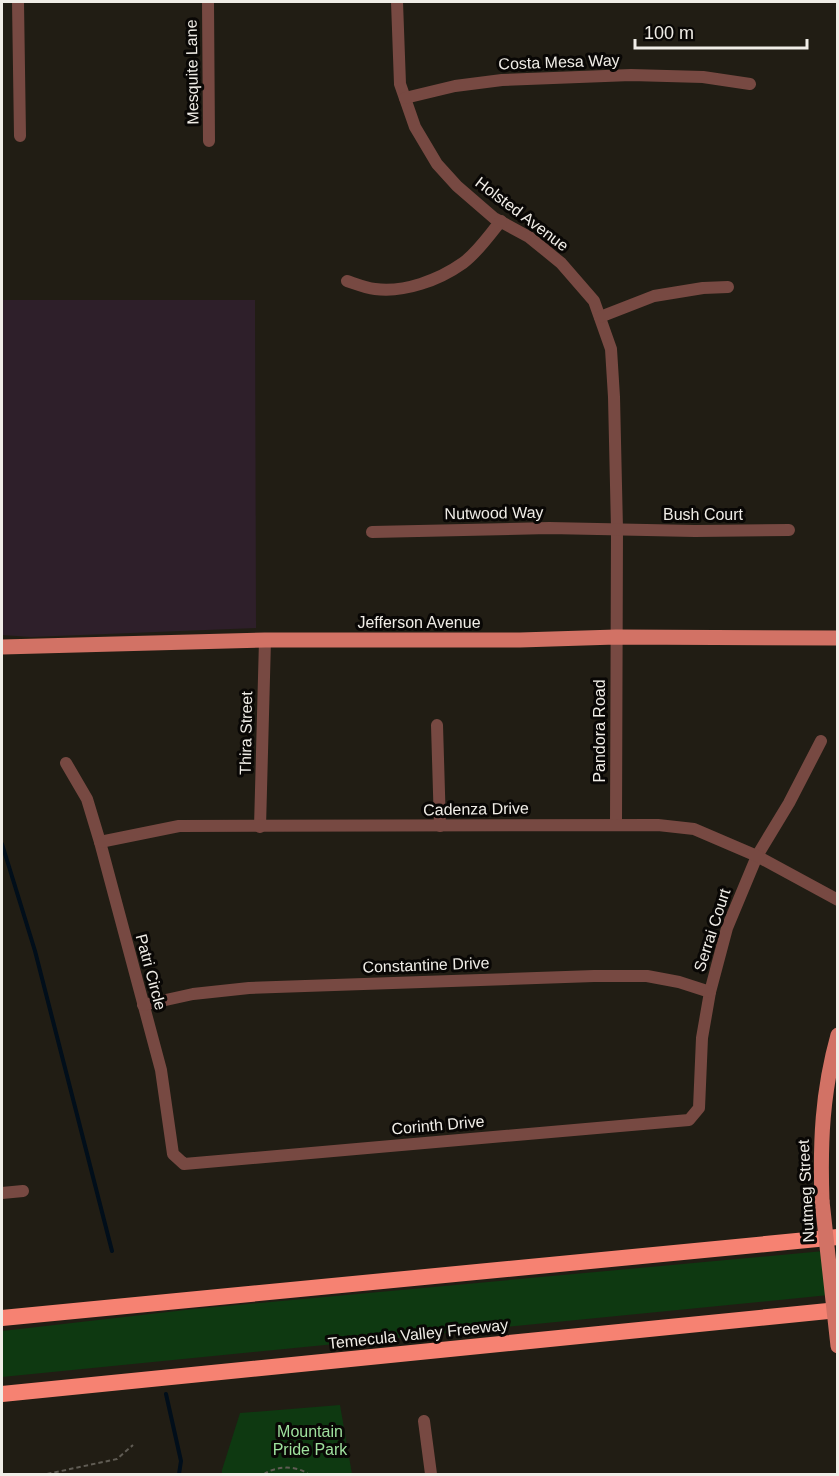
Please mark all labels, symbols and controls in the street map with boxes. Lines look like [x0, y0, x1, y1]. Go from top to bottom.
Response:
scale bar [635, 12, 808, 50]
street label: Mesquite Lane [183, 19, 201, 125]
text: 100 m [644, 23, 694, 43]
street label: Costa Mesa Way [498, 51, 620, 73]
street label: Holsted Avenue [472, 174, 572, 254]
street label: Nutwood Way [444, 504, 544, 522]
street label: Bush Court [663, 506, 744, 523]
street label: Jefferson Avenue [357, 614, 481, 631]
street label: Pandora Road [591, 679, 608, 783]
street label: Thira Street [237, 691, 255, 775]
street label: Cadenza Drive [423, 800, 529, 818]
street label: Serrai Court [691, 886, 734, 974]
street label: Patri Circle [133, 932, 169, 1012]
street label: Constantine Drive [362, 954, 490, 976]
street label: Corinth Drive [391, 1112, 485, 1138]
street label: Nutmeg Street [795, 1138, 817, 1243]
street label: Temecula Valley Freeway [327, 1316, 509, 1352]
park label: Mountain Pride Park [273, 1423, 348, 1458]

